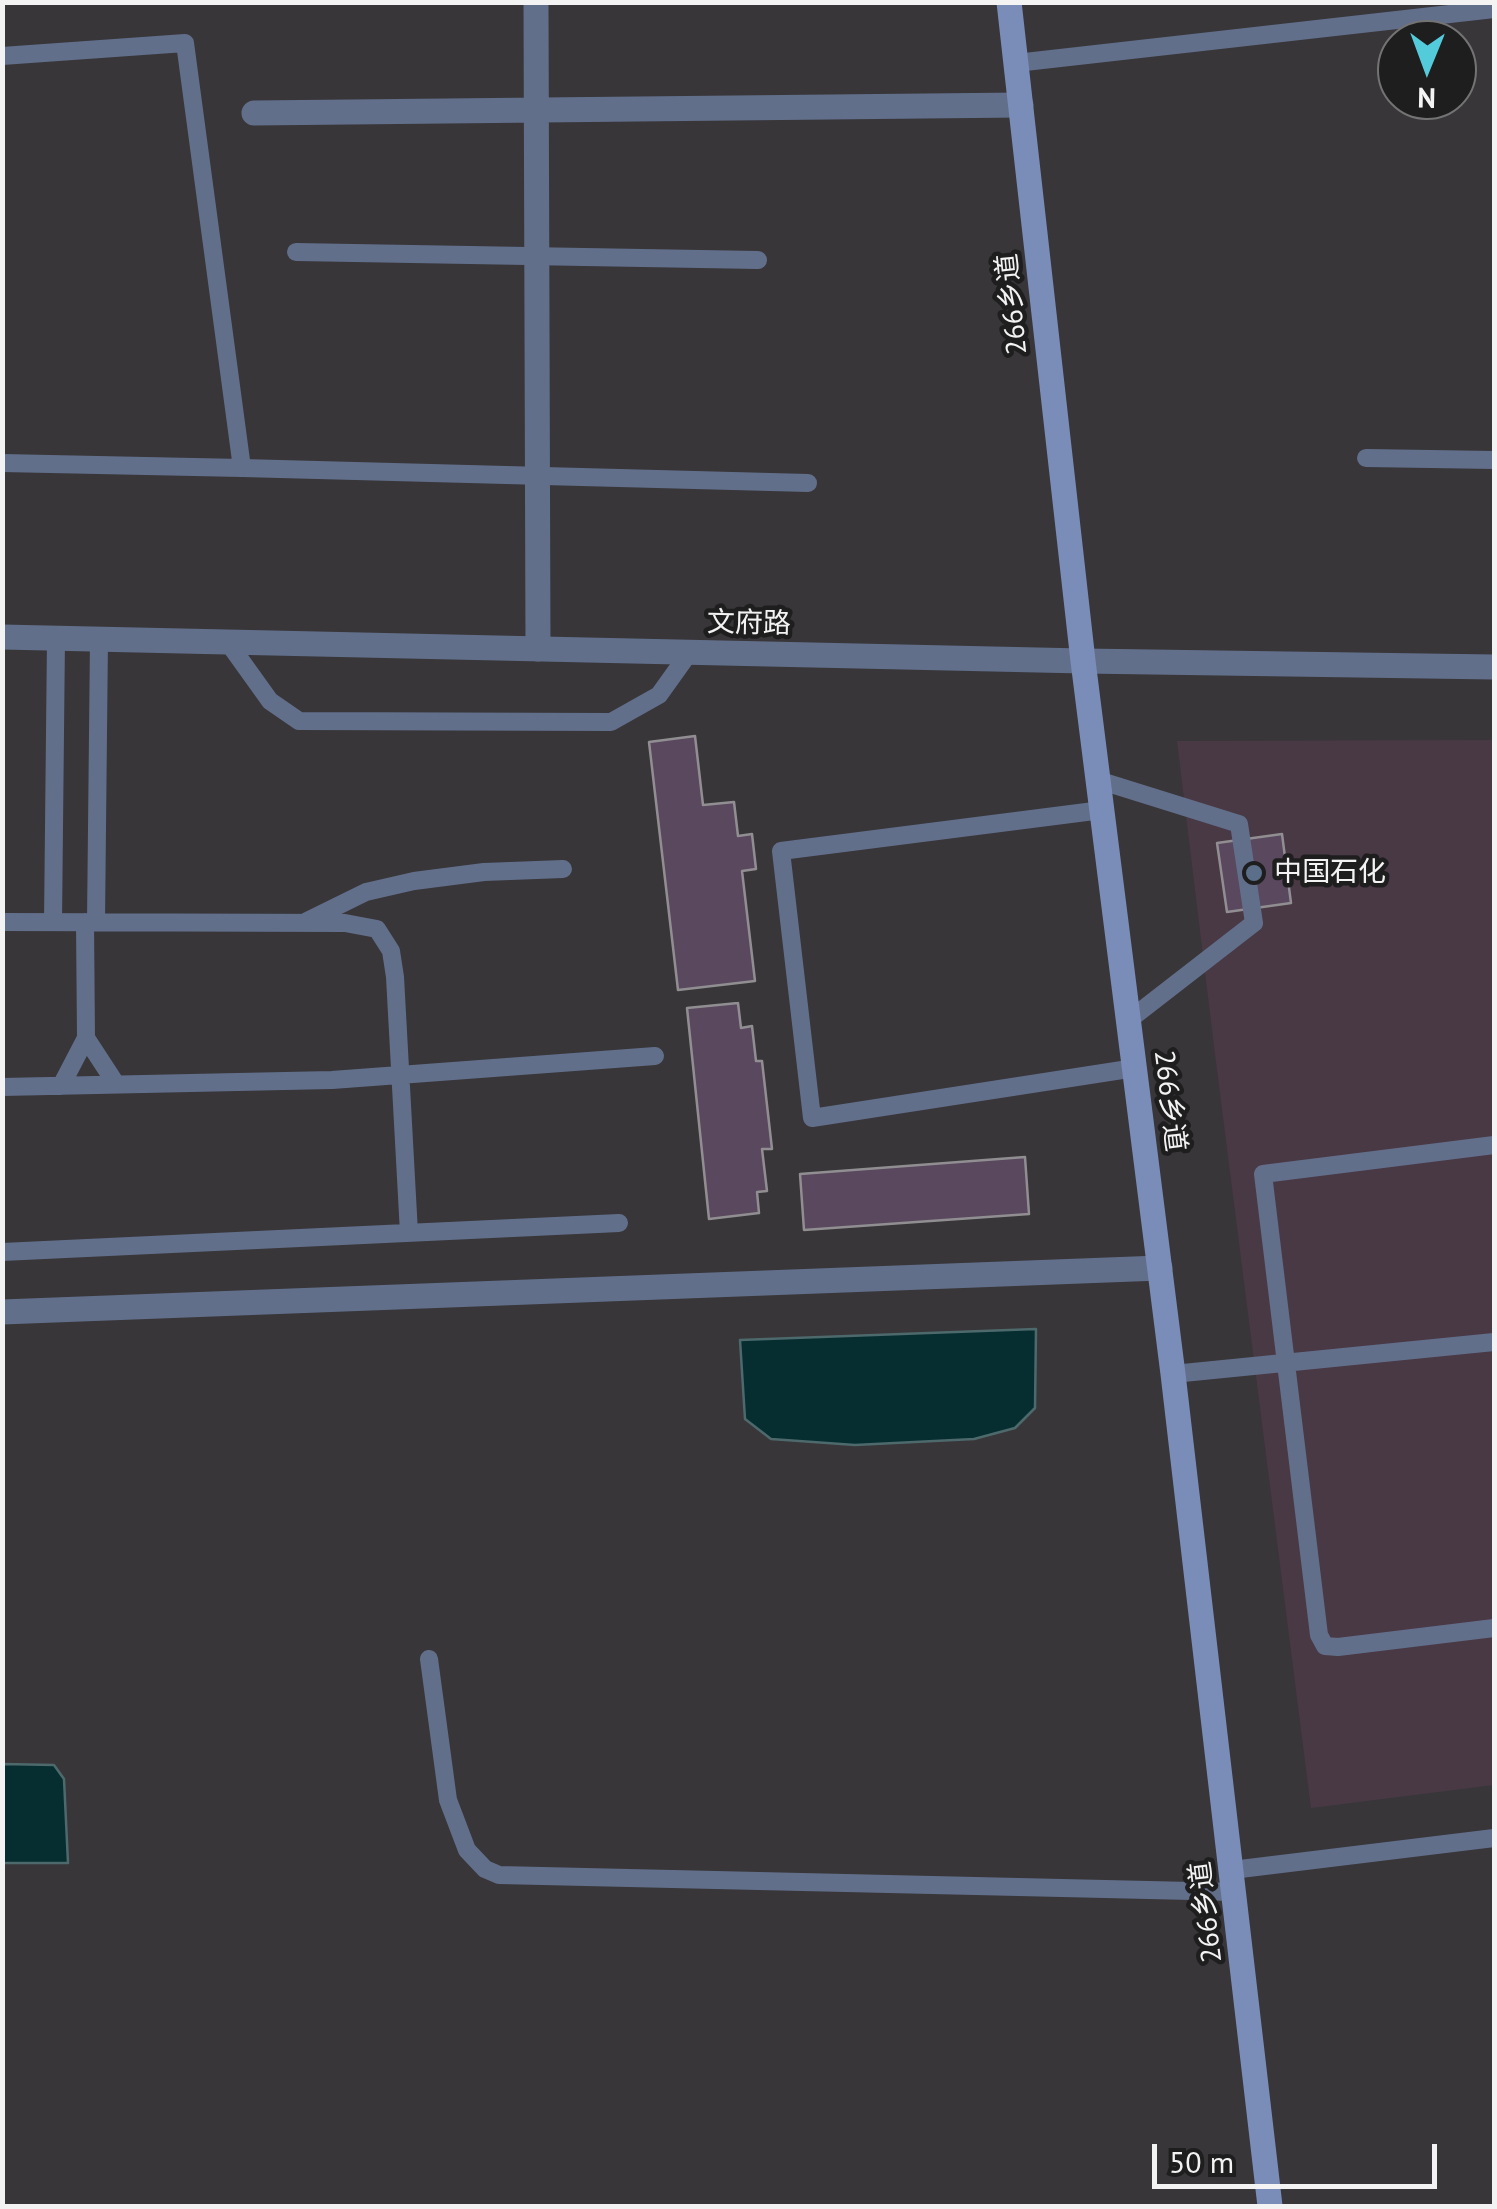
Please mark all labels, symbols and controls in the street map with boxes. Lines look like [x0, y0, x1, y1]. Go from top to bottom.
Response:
north arrow [1377, 20, 1477, 120]
text: N [1417, 80, 1436, 117]
street label: 266乡道 [991, 252, 1035, 356]
street label: 文府路 [707, 606, 791, 642]
place label: 中国石化 [1274, 856, 1386, 890]
marker: 中国石化 [1243, 862, 1265, 884]
street label: 266乡道 [1146, 1048, 1192, 1154]
street label: 266乡道 [1184, 1859, 1230, 1965]
scale bar [1157, 2124, 1442, 2186]
text: 50 m [1169, 2142, 1234, 2181]

